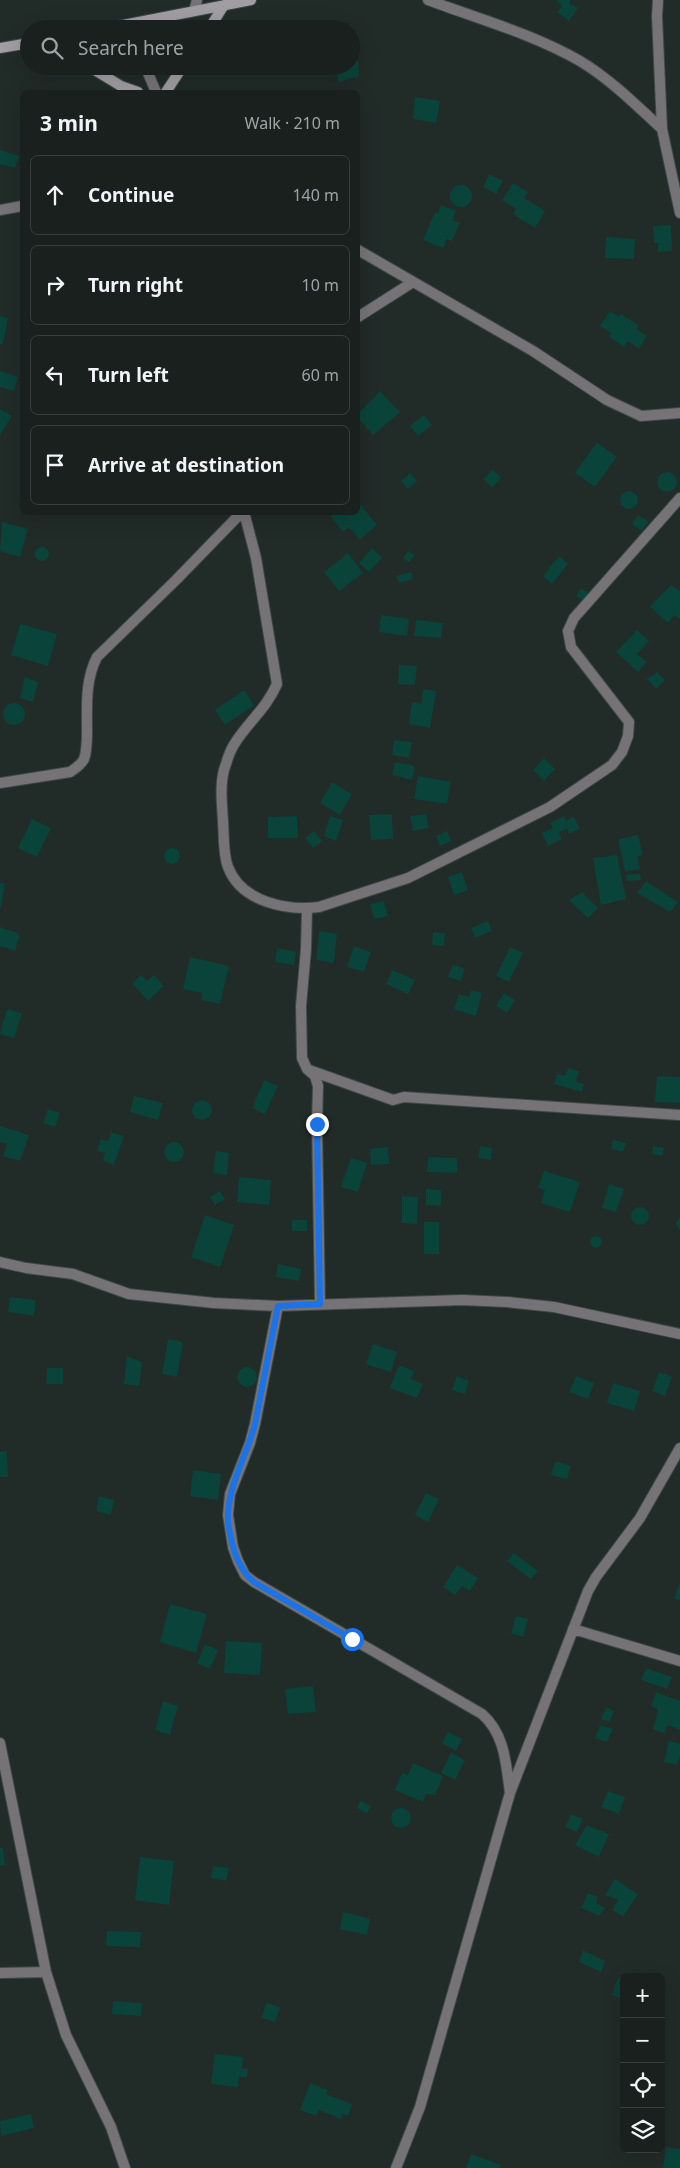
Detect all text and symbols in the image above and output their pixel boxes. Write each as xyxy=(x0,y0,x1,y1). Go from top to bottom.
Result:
search box xyxy=(20,20,360,75)
icon: search xyxy=(38,34,66,62)
text: Search here xyxy=(78,35,184,61)
text: 3 min xyxy=(40,109,98,137)
text: Walk · 210 m xyxy=(245,112,340,134)
icon: ahead xyxy=(41,181,69,209)
text: Continue xyxy=(88,182,174,208)
text: 140 m xyxy=(292,184,339,206)
icon: right xyxy=(41,271,69,299)
text: Turn right xyxy=(88,272,183,298)
text: 10 m xyxy=(302,274,339,296)
icon: left xyxy=(41,361,69,389)
text: Turn left xyxy=(88,362,169,388)
text: 60 m xyxy=(302,364,339,386)
icon: arrive xyxy=(41,451,69,479)
text: Arrive at destination xyxy=(88,452,284,478)
route end xyxy=(306,1113,329,1136)
route start xyxy=(341,1628,364,1651)
map controls xyxy=(620,1973,665,2153)
button: + xyxy=(620,1973,665,2018)
button: − xyxy=(620,2018,665,2063)
button: locate xyxy=(620,2063,665,2108)
button: layers xyxy=(620,2108,665,2153)

